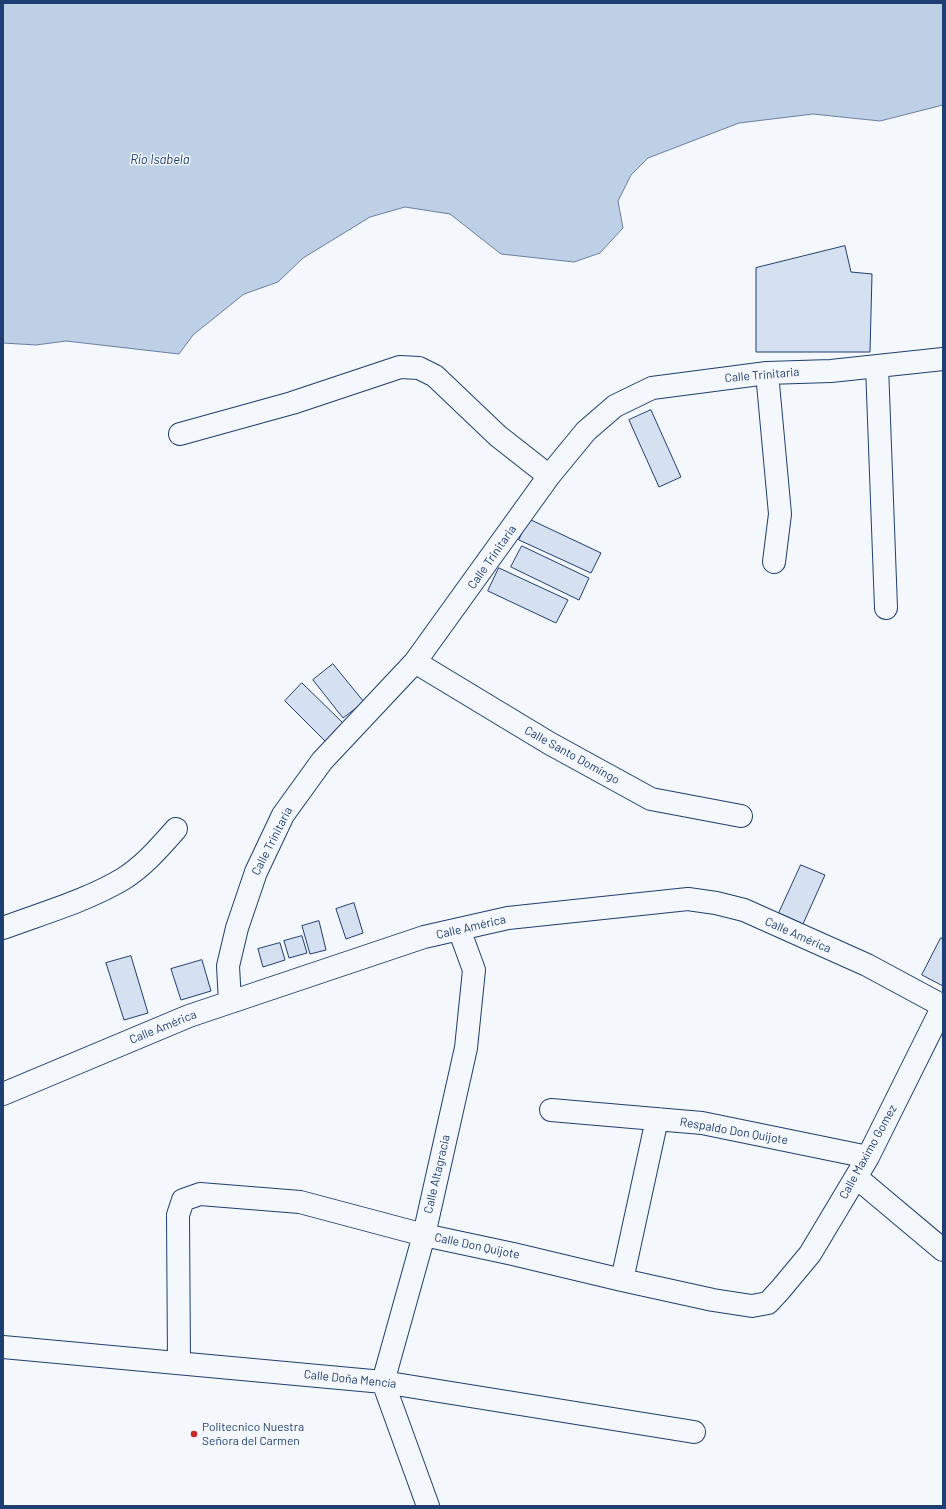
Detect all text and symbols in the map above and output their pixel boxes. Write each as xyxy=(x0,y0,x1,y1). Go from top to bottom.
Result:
water label: Río Isabela xyxy=(130,152,190,168)
street label: Calle Trinitaria xyxy=(724,365,800,385)
street label: Calle Trinitaria xyxy=(465,522,519,592)
street label: Calle Santo Domingo xyxy=(522,723,622,787)
street label: Calle Trinitaria xyxy=(249,804,295,878)
street label: Calle América xyxy=(435,912,507,942)
street label: Calle América xyxy=(763,914,833,956)
street label: Calle América xyxy=(127,1007,199,1047)
street label: Calle Maximo Gomez xyxy=(836,1102,900,1202)
street label: Respaldo Don Quijote xyxy=(679,1114,789,1148)
street label: Calle Altagracia xyxy=(421,1133,453,1215)
street label: Calle Don Quijote xyxy=(433,1230,521,1262)
street label: Calle Doña Mencía xyxy=(303,1367,397,1391)
place label: Politecnico Nuestra Señora del Carmen xyxy=(202,1420,304,1448)
marker: Politecnico Nuestra Señora del Carmen xyxy=(189,1429,199,1439)

